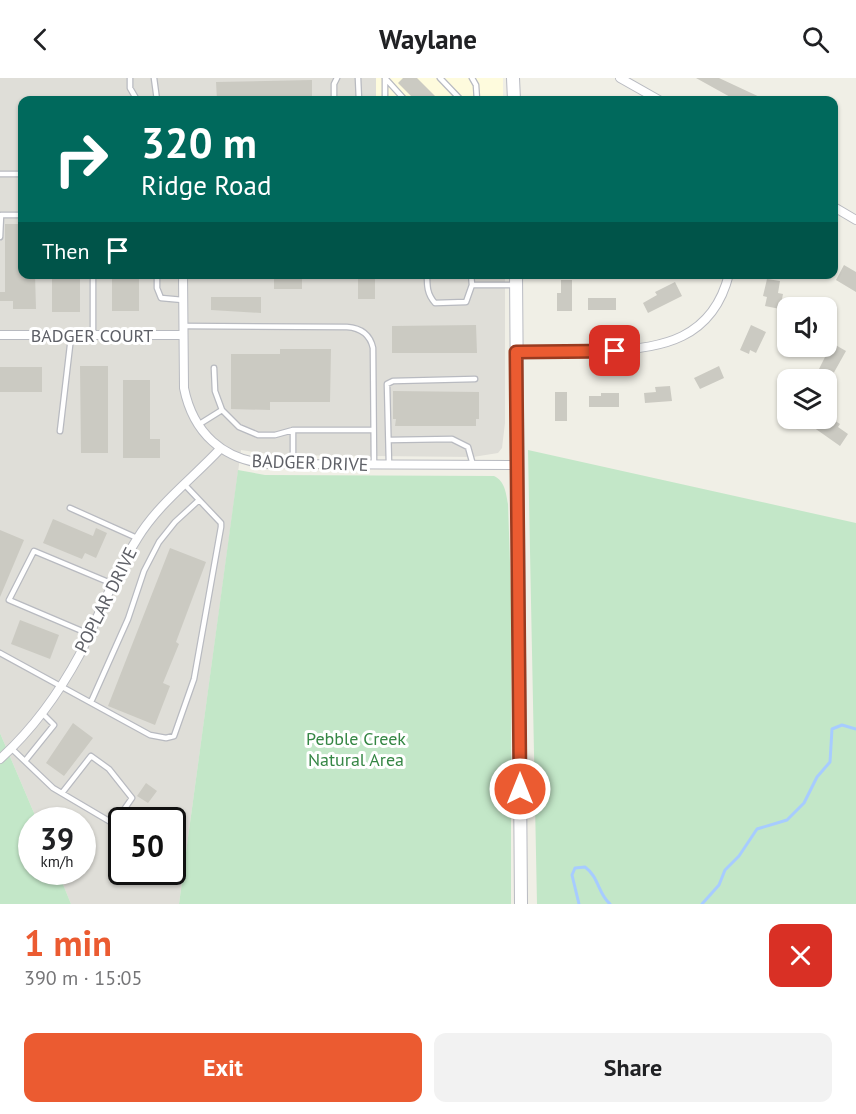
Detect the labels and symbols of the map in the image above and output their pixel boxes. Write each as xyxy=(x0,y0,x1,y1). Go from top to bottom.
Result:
street label: BADGER COURT xyxy=(31,324,153,347)
pin xyxy=(589,325,640,376)
street label: BADGER DRIVE xyxy=(251,449,369,476)
street label: POPLAR DRIVE xyxy=(69,543,142,656)
park label: Pebble Creek Natural Area xyxy=(306,727,406,771)
position arrow xyxy=(488,757,552,821)
speed limit sign: 50 xyxy=(108,807,186,885)

